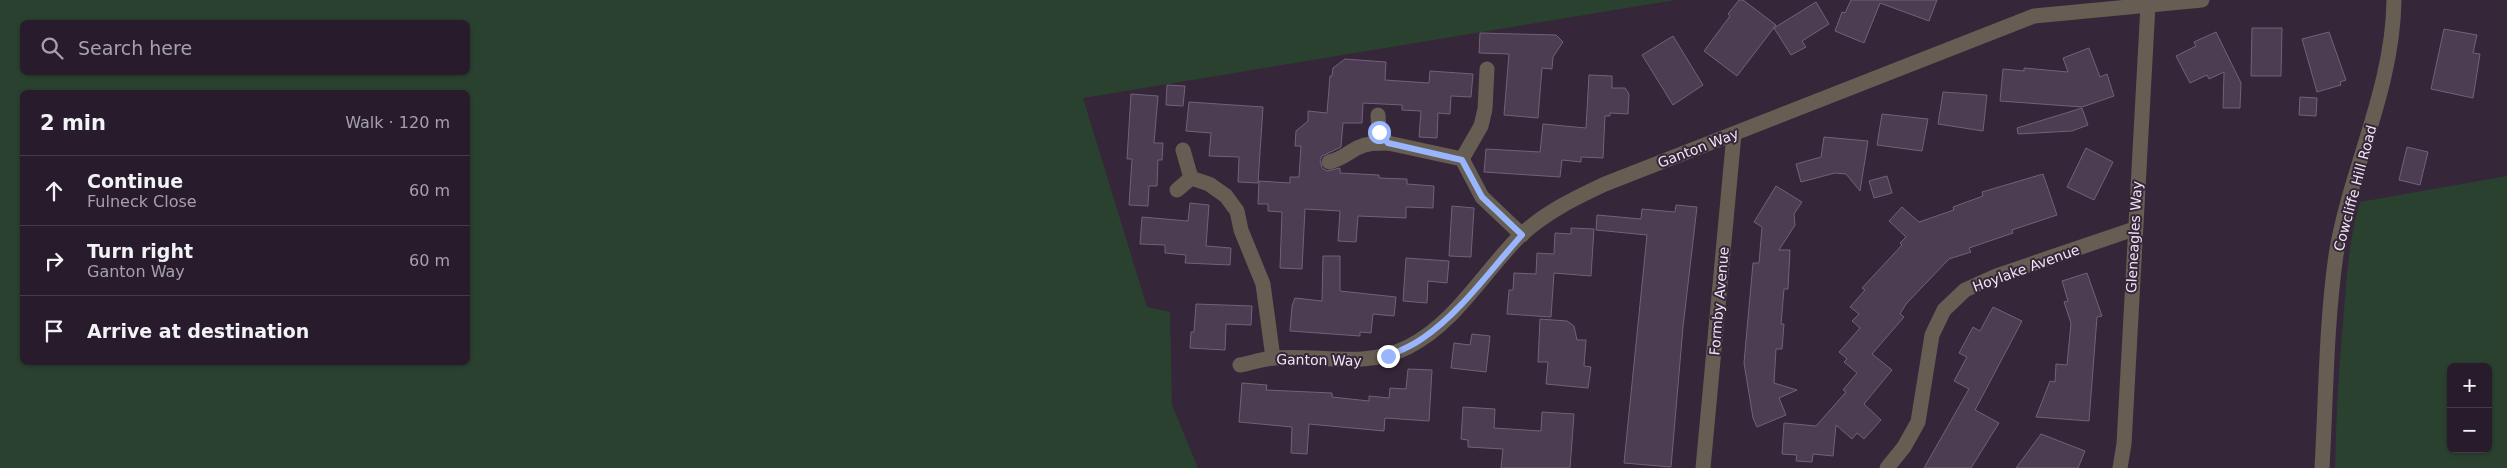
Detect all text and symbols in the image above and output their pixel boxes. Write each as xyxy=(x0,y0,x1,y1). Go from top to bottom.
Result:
search box xyxy=(20,20,470,75)
icon: search xyxy=(38,34,66,62)
text: Search here xyxy=(78,37,192,59)
text: 2 min xyxy=(40,111,106,135)
text: Walk · 120 m xyxy=(345,113,450,132)
route start xyxy=(1368,121,1391,144)
street label: Cowcliffe Hill Road xyxy=(2330,123,2380,253)
street label: Ganton Way xyxy=(1655,125,1741,171)
text: Continue xyxy=(87,170,183,192)
icon: ahead xyxy=(40,177,68,205)
street label: Gleneagles Way xyxy=(2123,180,2145,294)
text: 60 m xyxy=(409,181,450,200)
text: Fulneck Close xyxy=(87,192,197,211)
text: Turn right xyxy=(87,240,193,262)
street label: Hoylake Avenue xyxy=(1970,241,2082,295)
street label: Formby Avenue xyxy=(1706,246,1732,356)
icon: right xyxy=(40,247,68,275)
text: 60 m xyxy=(409,251,450,270)
text: Ganton Way xyxy=(87,262,185,281)
icon: arrive xyxy=(40,317,68,345)
text: Arrive at destination xyxy=(87,320,309,342)
route end xyxy=(1377,345,1400,368)
street label: Ganton Way xyxy=(1276,351,1362,369)
map controls xyxy=(2447,363,2492,453)
button: + xyxy=(2447,363,2492,408)
button: − xyxy=(2447,408,2492,453)

